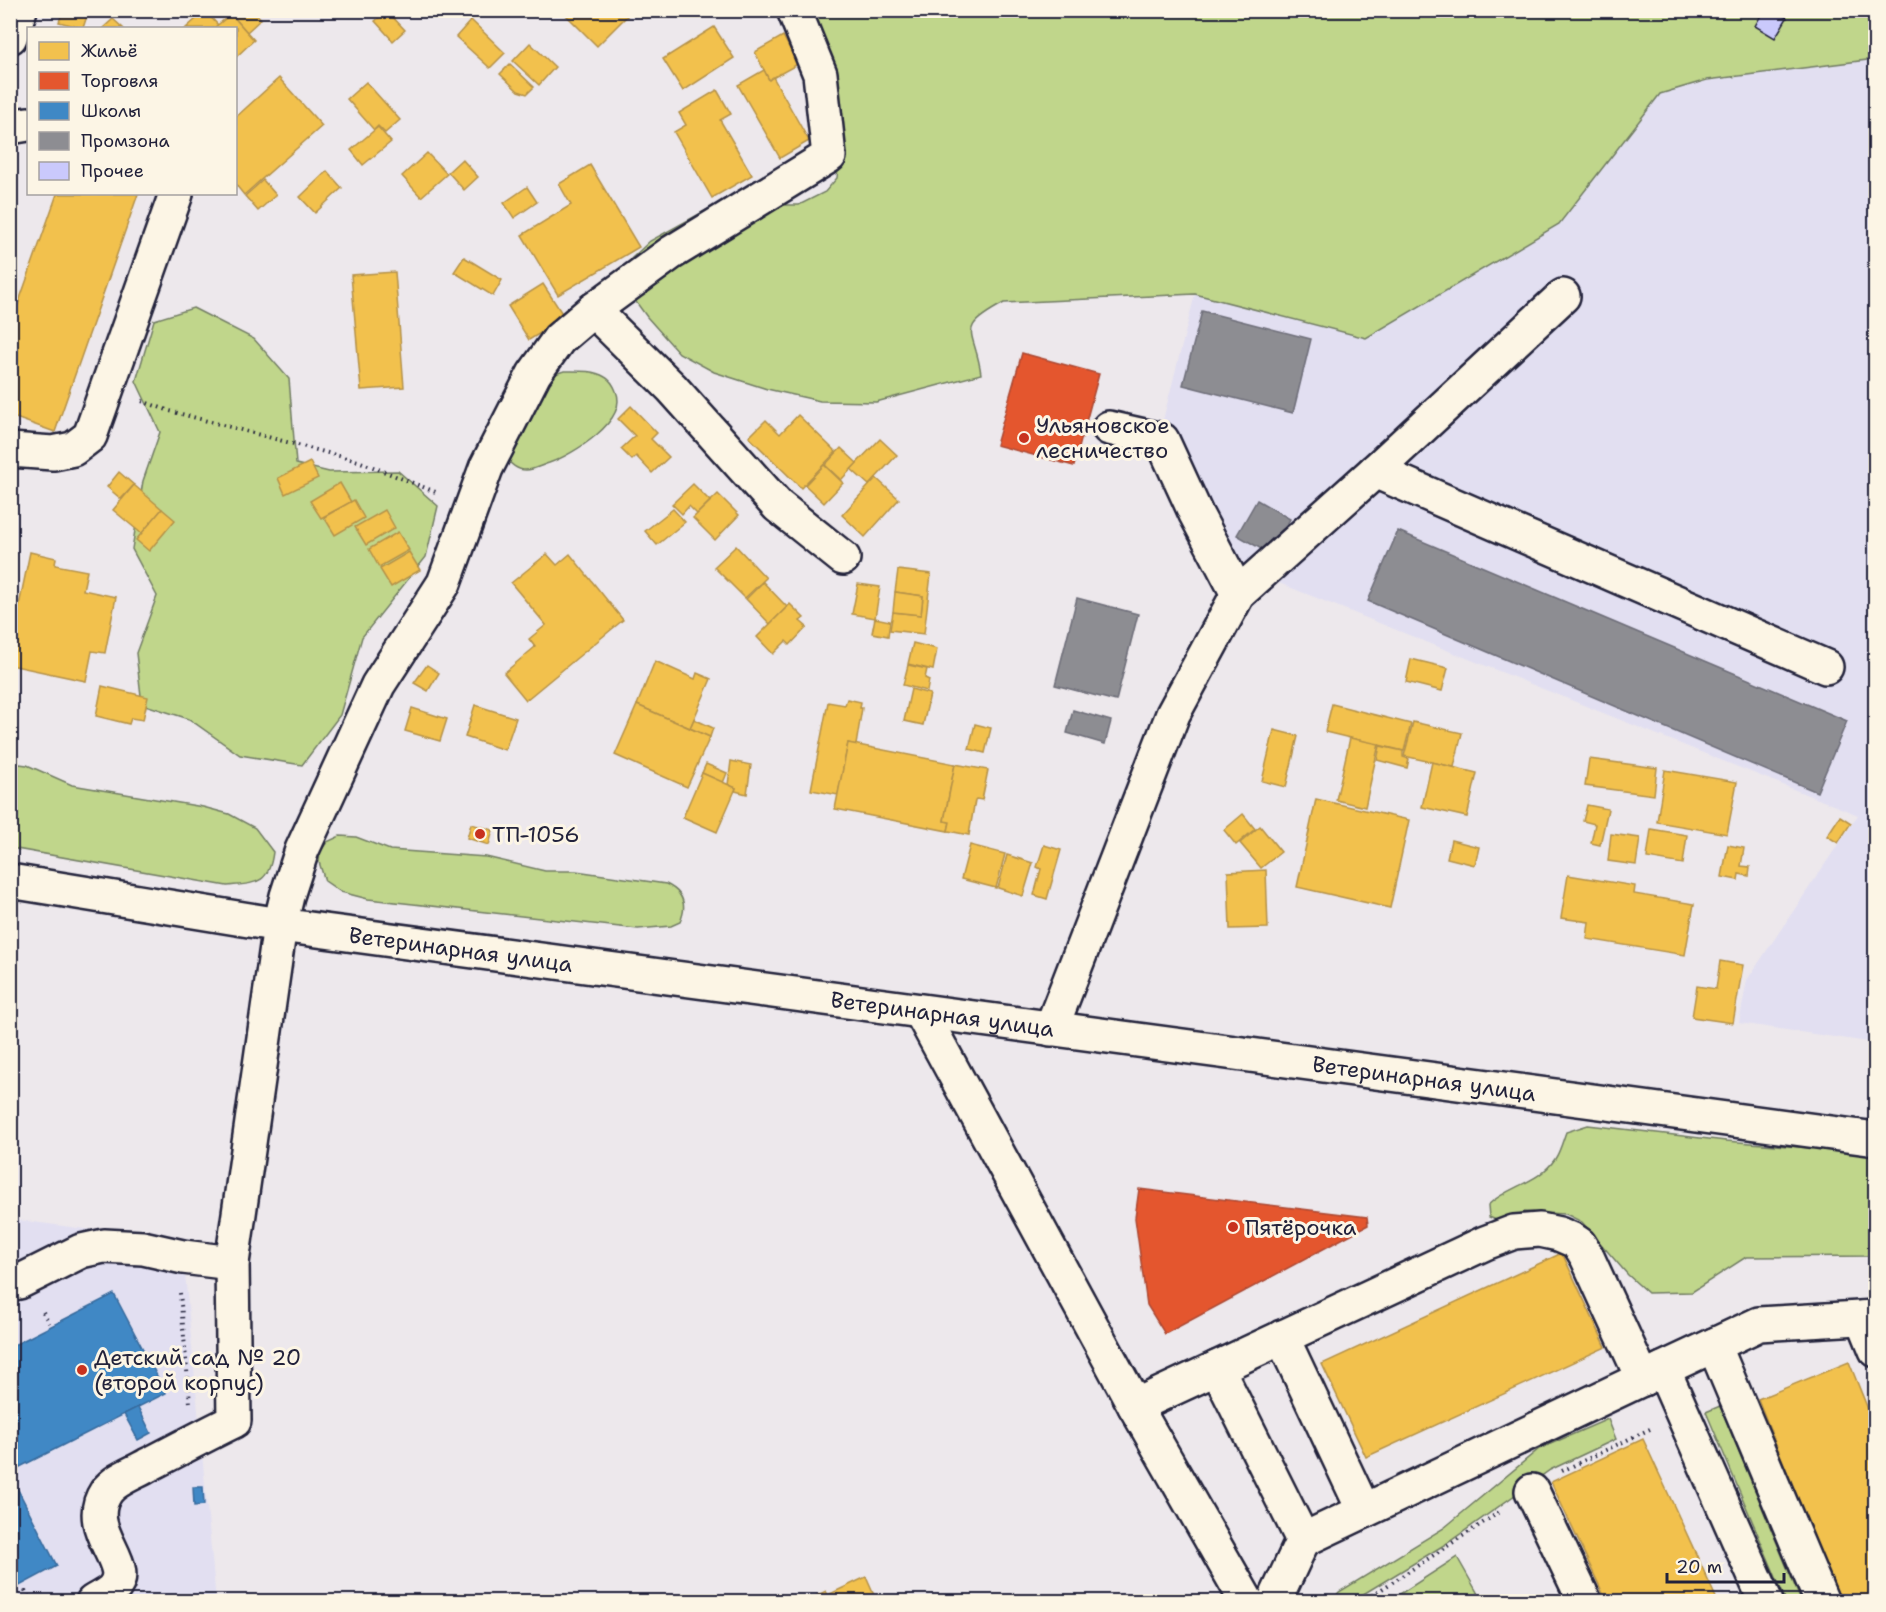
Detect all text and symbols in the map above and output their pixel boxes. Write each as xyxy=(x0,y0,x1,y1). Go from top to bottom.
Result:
legend xyxy=(27,27,237,195)
text: Жильё xyxy=(81,39,138,63)
text: Торговля xyxy=(81,69,159,93)
text: Школы xyxy=(81,99,141,123)
text: Промзона xyxy=(81,129,170,153)
text: Прочее xyxy=(81,159,144,183)
place label: Ульяновское лесничество xyxy=(1036,411,1170,465)
marker: Ульяновское лесничество xyxy=(1017,431,1031,445)
place label: ТП-1056 xyxy=(492,820,580,849)
marker: ТП-1056 xyxy=(473,827,487,841)
street label: Ветеринарная улица xyxy=(347,920,575,979)
street label: Ветеринарная улица xyxy=(829,984,1056,1043)
street label: Ветеринарная улица xyxy=(1311,1049,1538,1108)
place label: Пятёрочка xyxy=(1245,1213,1357,1242)
marker: Пятёрочка xyxy=(1226,1220,1240,1234)
place label: Детский сад № 20 (второй корпус) xyxy=(94,1343,301,1397)
marker: Детский сад № 20 (второй корпус) xyxy=(75,1363,89,1377)
scale bar xyxy=(1667,1546,1784,1584)
text: 20 m xyxy=(1676,1555,1722,1579)

